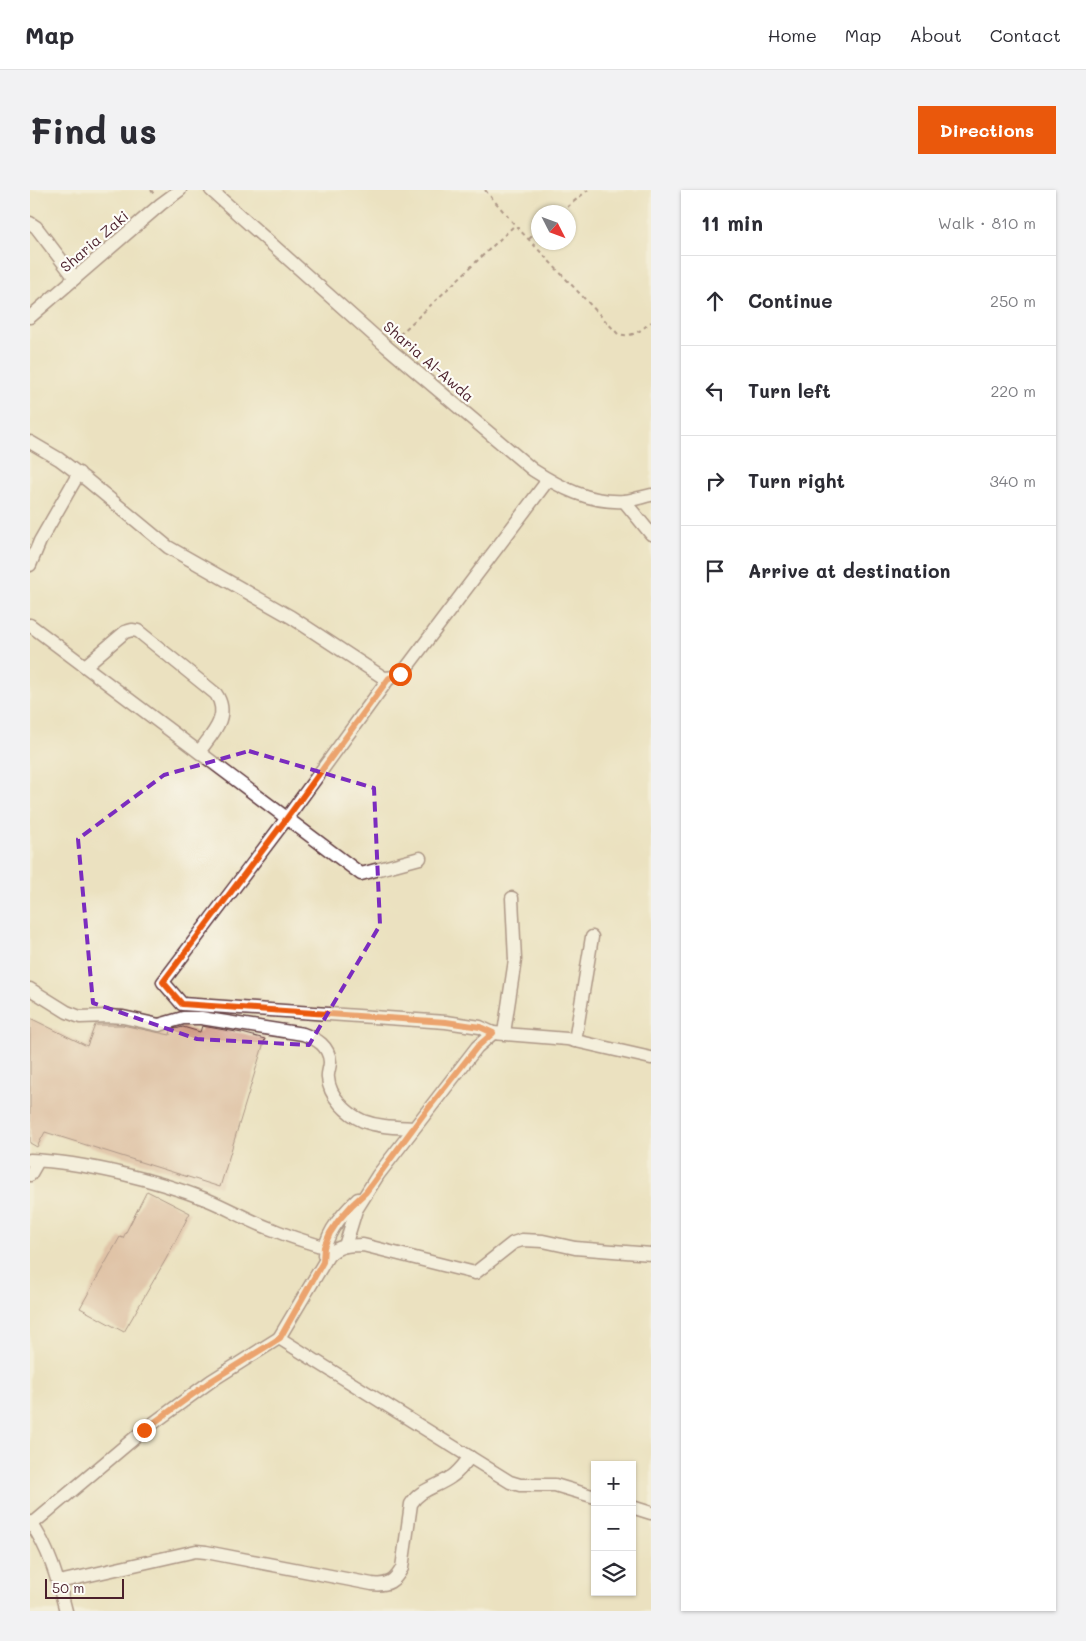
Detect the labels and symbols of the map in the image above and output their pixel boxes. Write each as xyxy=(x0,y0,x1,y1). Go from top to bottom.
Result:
north arrow xyxy=(531,205,576,250)
street label: Sharia Zaki xyxy=(56,206,132,276)
street label: Sharia Al-Awda xyxy=(379,316,479,406)
route start xyxy=(389,663,412,686)
route end xyxy=(133,1419,156,1442)
scale bar xyxy=(45,1576,124,1599)

